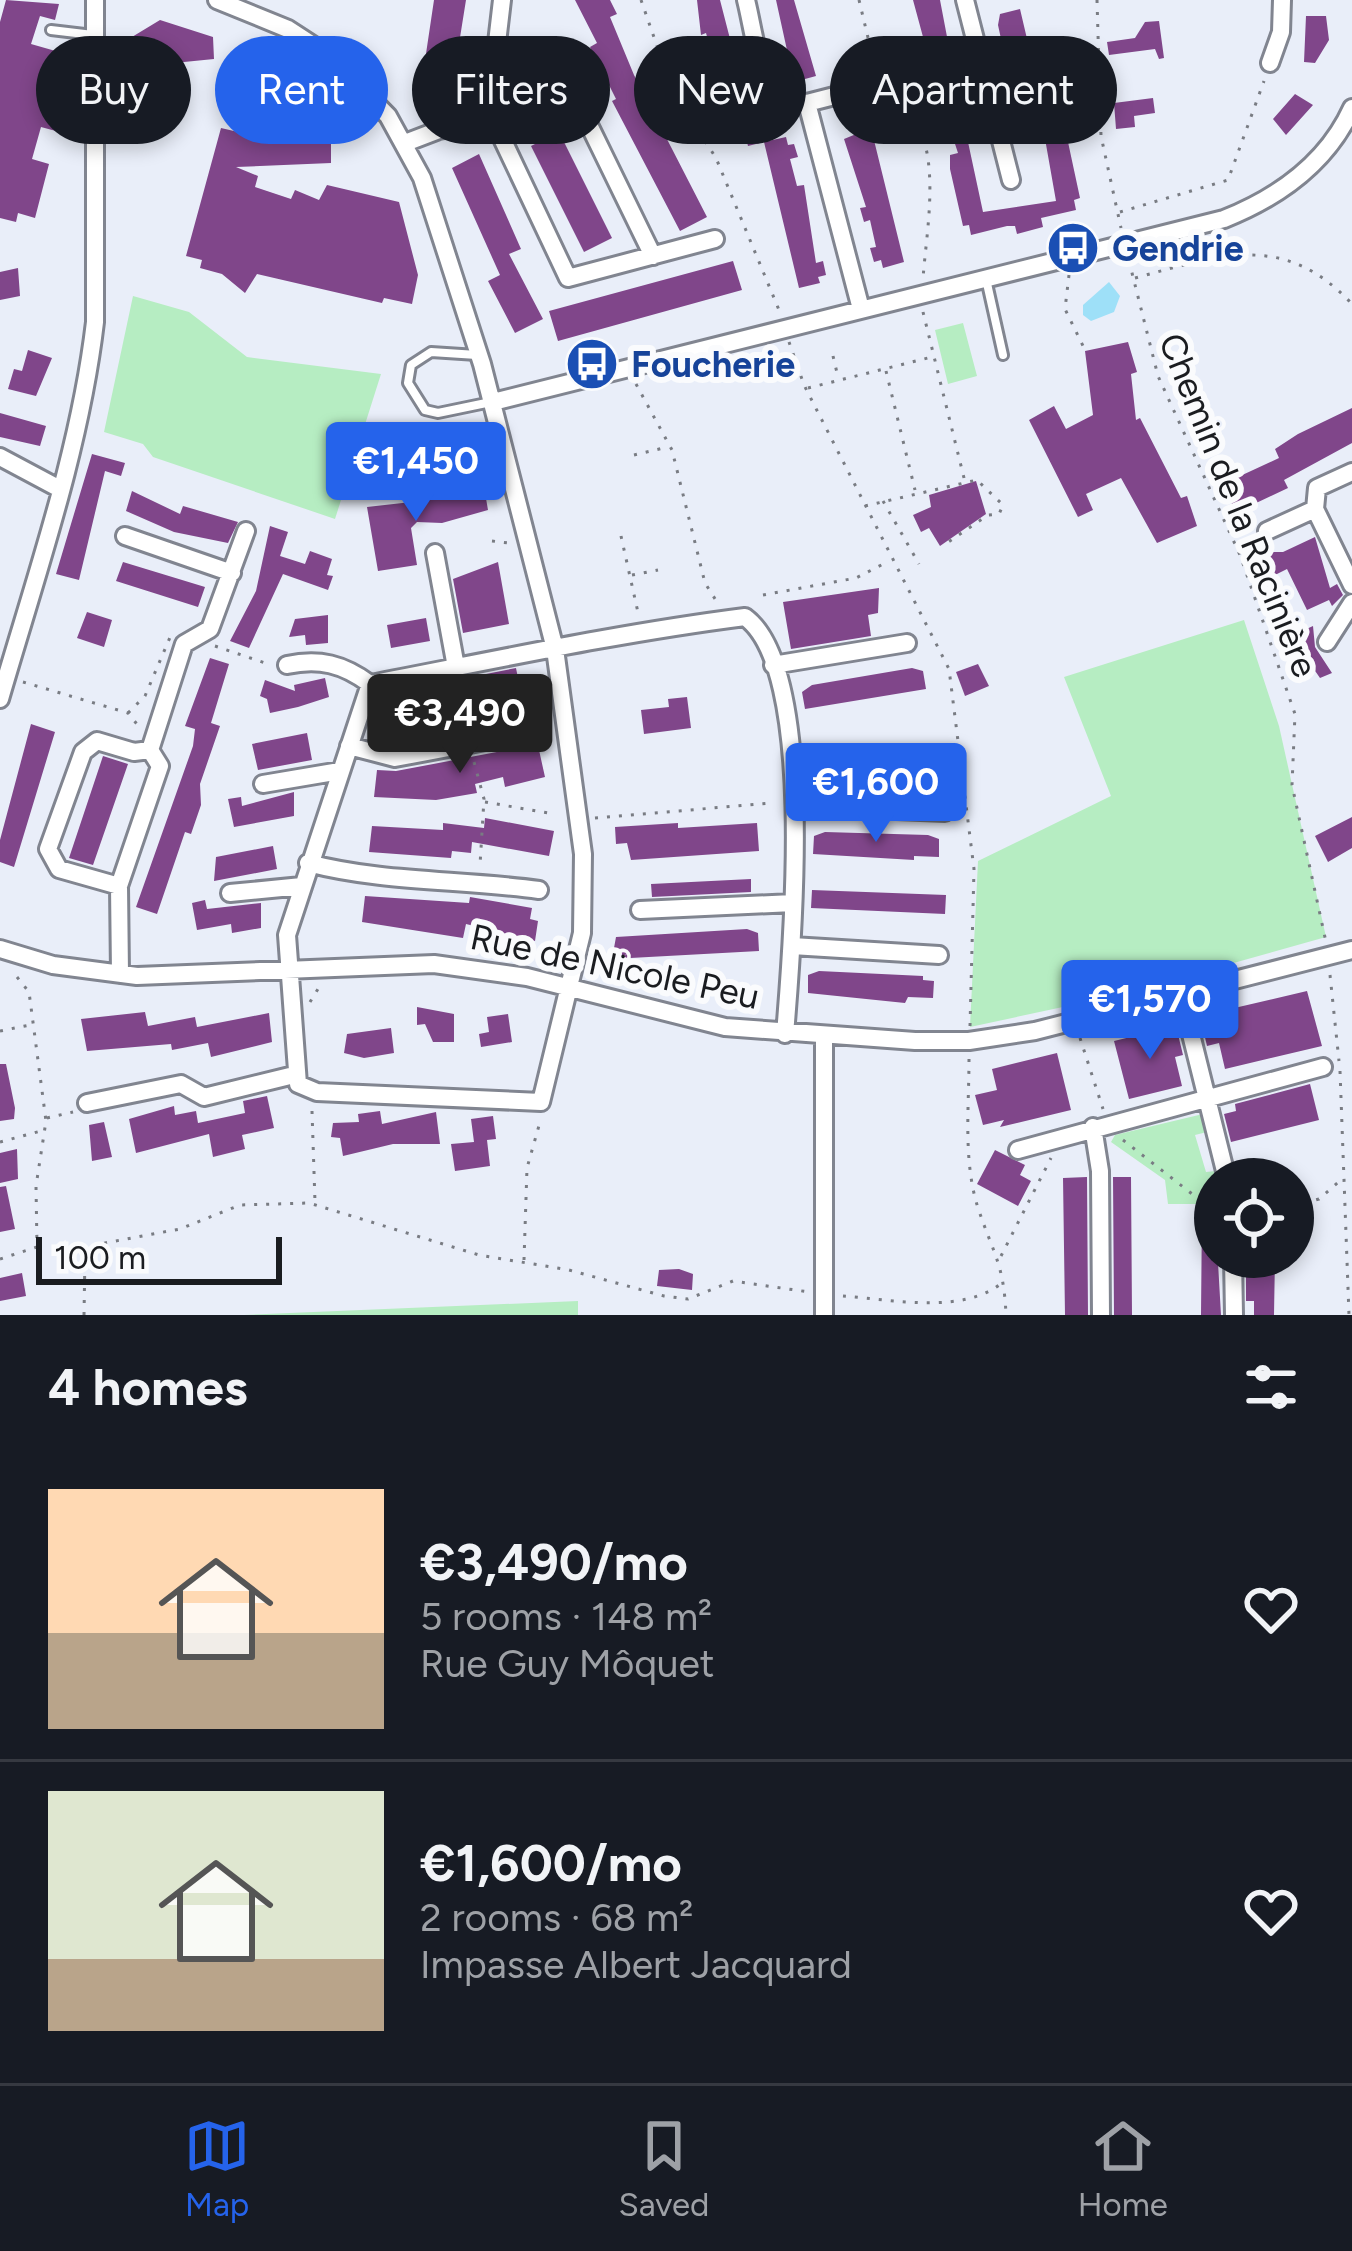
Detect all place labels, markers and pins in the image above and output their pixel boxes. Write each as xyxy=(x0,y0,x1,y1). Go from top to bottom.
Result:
bus stop icon: Gendrie xyxy=(1045,220,1101,276)
place label: Gendrie xyxy=(1112,227,1244,270)
bus stop icon: Foucherie xyxy=(564,336,620,392)
place label: Foucherie xyxy=(631,343,795,386)
pin: €1,450 xyxy=(318,422,514,524)
pin: €3,490 xyxy=(362,674,558,776)
pin: €1,600 xyxy=(778,743,974,845)
pin: €1,570 xyxy=(1052,960,1248,1062)

